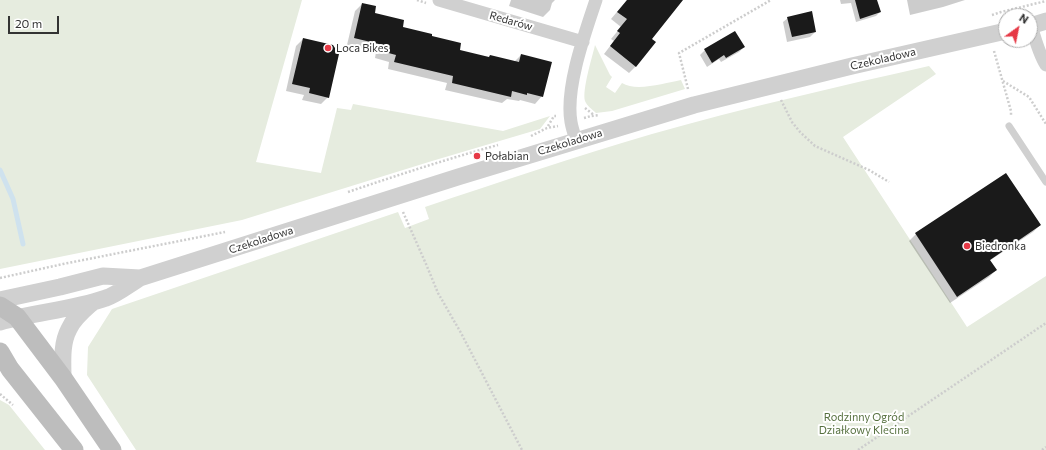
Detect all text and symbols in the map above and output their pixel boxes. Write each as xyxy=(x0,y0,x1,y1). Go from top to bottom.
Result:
scale bar xyxy=(10,8,61,34)
north arrow xyxy=(998,8,1038,48)
street label: Redarów xyxy=(488,9,534,33)
text: N xyxy=(1017,11,1031,26)
text: 20 m xyxy=(15,16,42,30)
place label: Loca Bikes xyxy=(336,41,389,55)
marker: Loca Bikes xyxy=(323,43,333,53)
street label: Czekoladowa xyxy=(849,45,917,73)
street label: Czekoladowa xyxy=(536,126,604,158)
place label: Połabian xyxy=(485,149,529,163)
marker: Połabian xyxy=(472,151,482,161)
street label: Czekoladowa xyxy=(227,223,295,257)
place label: Biedronka xyxy=(975,239,1026,253)
marker: Biedronka xyxy=(962,241,972,251)
park label: Rodzinny Ogród Działkowy Klecina xyxy=(819,410,909,436)

